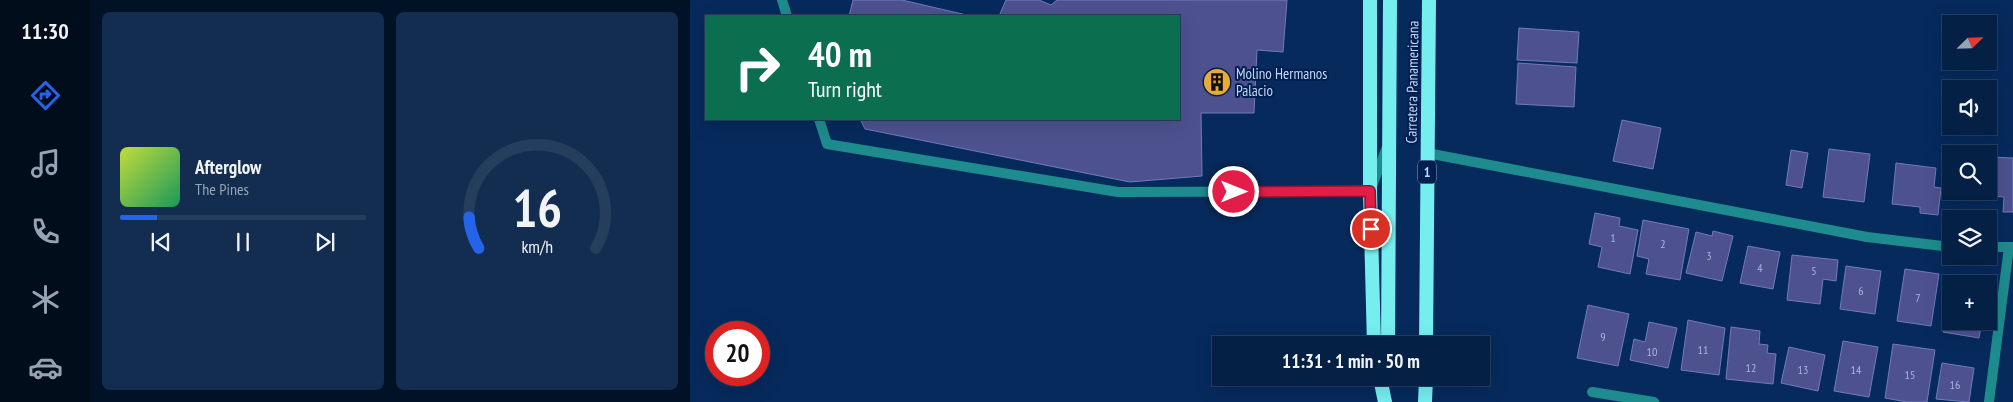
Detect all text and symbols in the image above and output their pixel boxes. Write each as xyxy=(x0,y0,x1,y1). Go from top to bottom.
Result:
north arrow xyxy=(1942,15,1998,70)
map controls xyxy=(1942,15,1997,330)
text: 11:30 xyxy=(21,17,69,45)
street label: Carretera Panamericana xyxy=(1401,20,1423,144)
text: 40 m xyxy=(808,31,872,77)
icon: right xyxy=(725,35,790,100)
place label: Molino Hermanos Palacio xyxy=(1236,64,1327,100)
building icon: Molino Hermanos Palacio xyxy=(1202,67,1232,97)
text: Turn right xyxy=(808,75,882,103)
icon: directions xyxy=(28,78,63,113)
button: sound xyxy=(1942,80,1997,135)
button: search xyxy=(1942,145,1997,200)
icon: music xyxy=(28,146,63,181)
text: Afterglow xyxy=(195,155,261,179)
road number: 1 xyxy=(1418,160,1436,183)
position arrow xyxy=(1207,165,1259,217)
text: 16 xyxy=(512,174,562,241)
text: The Pines xyxy=(195,179,249,199)
pin xyxy=(1350,208,1392,250)
button: layers xyxy=(1942,210,1997,265)
icon: phone xyxy=(28,214,63,249)
icon: arrive xyxy=(1357,215,1385,243)
icon: previous xyxy=(147,228,175,256)
icon: pause xyxy=(229,228,257,256)
icon: next xyxy=(311,228,339,256)
house number: 1 xyxy=(1610,230,1616,245)
text: km/h xyxy=(521,235,553,258)
house number: 2 xyxy=(1660,236,1666,251)
house number: 3 xyxy=(1706,248,1712,263)
house number: 4 xyxy=(1757,260,1763,275)
house number: 5 xyxy=(1811,263,1817,278)
button: + xyxy=(1942,275,1997,330)
icon: climate xyxy=(28,282,63,317)
house number: 6 xyxy=(1858,283,1864,298)
house number: 7 xyxy=(1915,290,1921,305)
speed limit sign: 20 xyxy=(705,321,770,386)
house number: 9 xyxy=(1600,329,1606,344)
house number: 11 xyxy=(1698,342,1708,357)
house number: 10 xyxy=(1647,344,1657,359)
text: 11:31 · 1 min · 50 m xyxy=(1282,349,1420,373)
icon: car xyxy=(28,350,63,385)
house number: 12 xyxy=(1746,360,1756,375)
house number: 13 xyxy=(1798,362,1808,377)
house number: 14 xyxy=(1851,362,1862,377)
house number: 15 xyxy=(1905,367,1915,382)
house number: 16 xyxy=(1950,377,1960,392)

